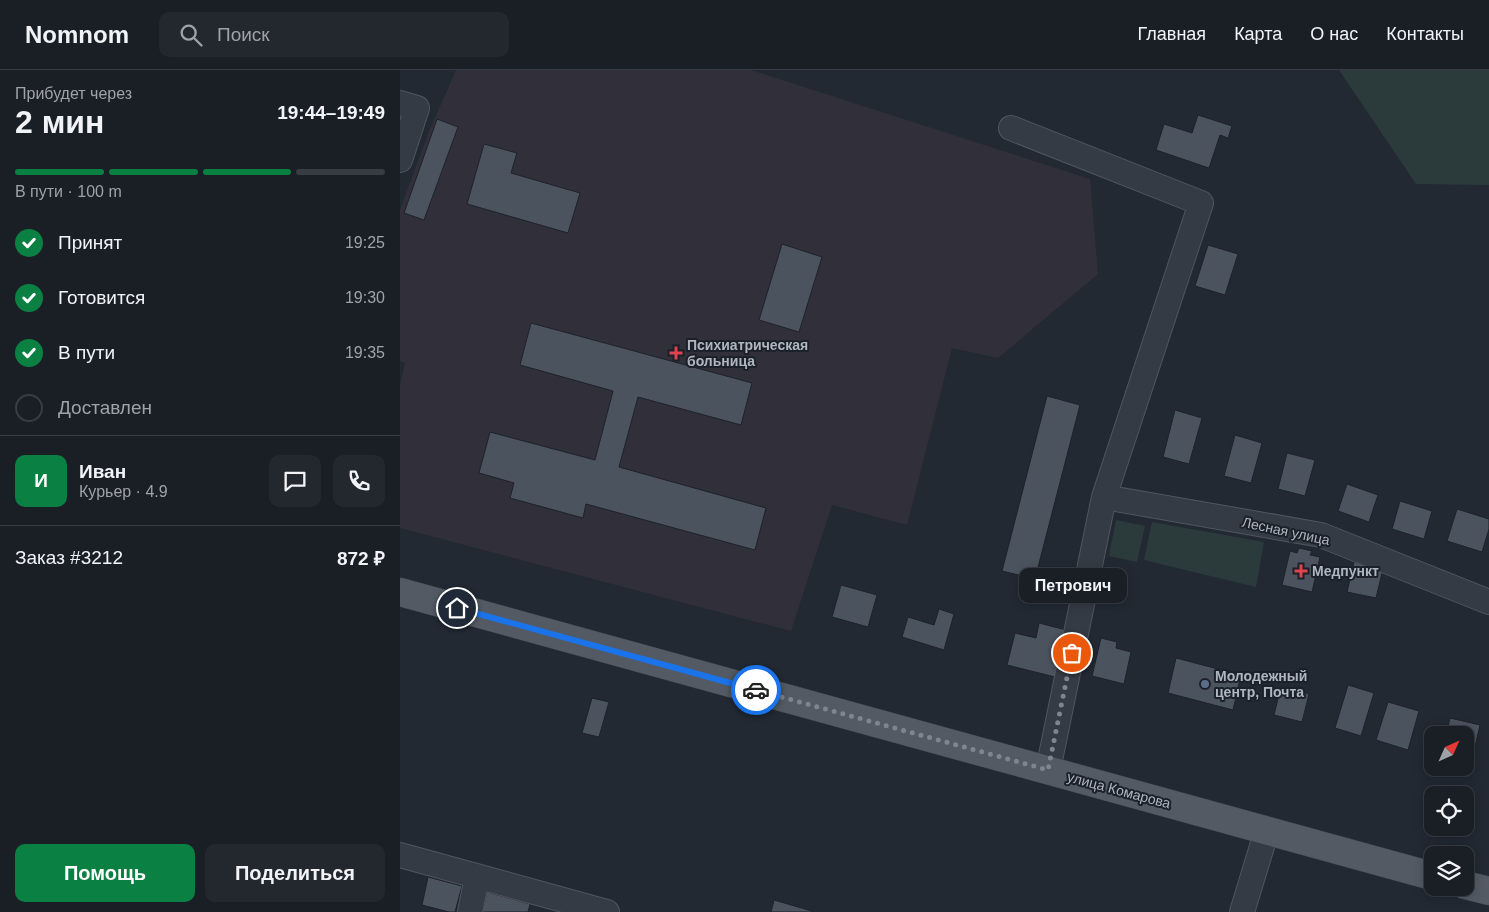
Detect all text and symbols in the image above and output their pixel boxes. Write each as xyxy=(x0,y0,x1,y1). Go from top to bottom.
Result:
search box xyxy=(159,12,509,57)
text: Nomnom xyxy=(25,21,129,48)
icon: search xyxy=(177,21,205,49)
text: Поиск xyxy=(217,24,270,45)
text: Главная xyxy=(1138,24,1206,44)
text: Карта xyxy=(1234,24,1282,44)
text: О нас xyxy=(1310,24,1358,44)
text: Контакты xyxy=(1386,24,1464,44)
text: Прибудет через xyxy=(15,85,132,102)
text: 19:44–19:49 xyxy=(277,102,385,123)
text: 2 мин xyxy=(15,104,104,140)
text: В пути · 100 m xyxy=(15,183,122,200)
icon: check xyxy=(15,229,43,257)
text: Принят xyxy=(58,232,122,253)
text: 19:25 xyxy=(345,234,385,251)
icon: check xyxy=(15,284,43,312)
text: Готовится xyxy=(58,287,145,308)
text: 19:30 xyxy=(345,289,385,306)
place label: Психиатрическая больница xyxy=(687,337,808,369)
icon: check xyxy=(15,339,43,367)
text: В пути xyxy=(58,342,115,363)
text: 19:35 xyxy=(345,344,385,361)
marker: Психиатрическая больница xyxy=(669,346,683,360)
text: Доставлен xyxy=(58,397,152,418)
button: chat xyxy=(269,455,321,507)
button: phone xyxy=(333,455,385,507)
text: Иван xyxy=(79,461,126,482)
text: И xyxy=(34,470,48,491)
text: Курьер · 4.9 xyxy=(79,483,168,500)
street label: Лесная улица xyxy=(1241,514,1332,548)
text: Заказ #3212 xyxy=(15,547,123,568)
text: 872 ₽ xyxy=(337,548,385,569)
place label: Медпункт xyxy=(1312,563,1379,579)
marker: Медпункт xyxy=(1294,564,1308,578)
callout: Петрович xyxy=(1018,568,1126,603)
text: Петрович xyxy=(1035,577,1111,594)
pin xyxy=(436,587,478,629)
icon: home xyxy=(443,594,471,622)
pin xyxy=(1051,632,1093,674)
icon: bag xyxy=(1058,639,1086,667)
courier xyxy=(731,665,781,715)
place label: Молодежный центр, Почта xyxy=(1215,668,1307,700)
icon: car xyxy=(742,676,770,704)
marker: Молодежный центр, Почта xyxy=(1199,678,1211,690)
north arrow xyxy=(1424,726,1474,776)
map controls xyxy=(1424,726,1474,896)
street label: улица Комарова xyxy=(1066,769,1173,812)
button: locate xyxy=(1424,786,1474,836)
button: Помощь xyxy=(15,844,195,902)
button: Поделиться xyxy=(205,844,385,902)
button: layers xyxy=(1424,846,1474,896)

